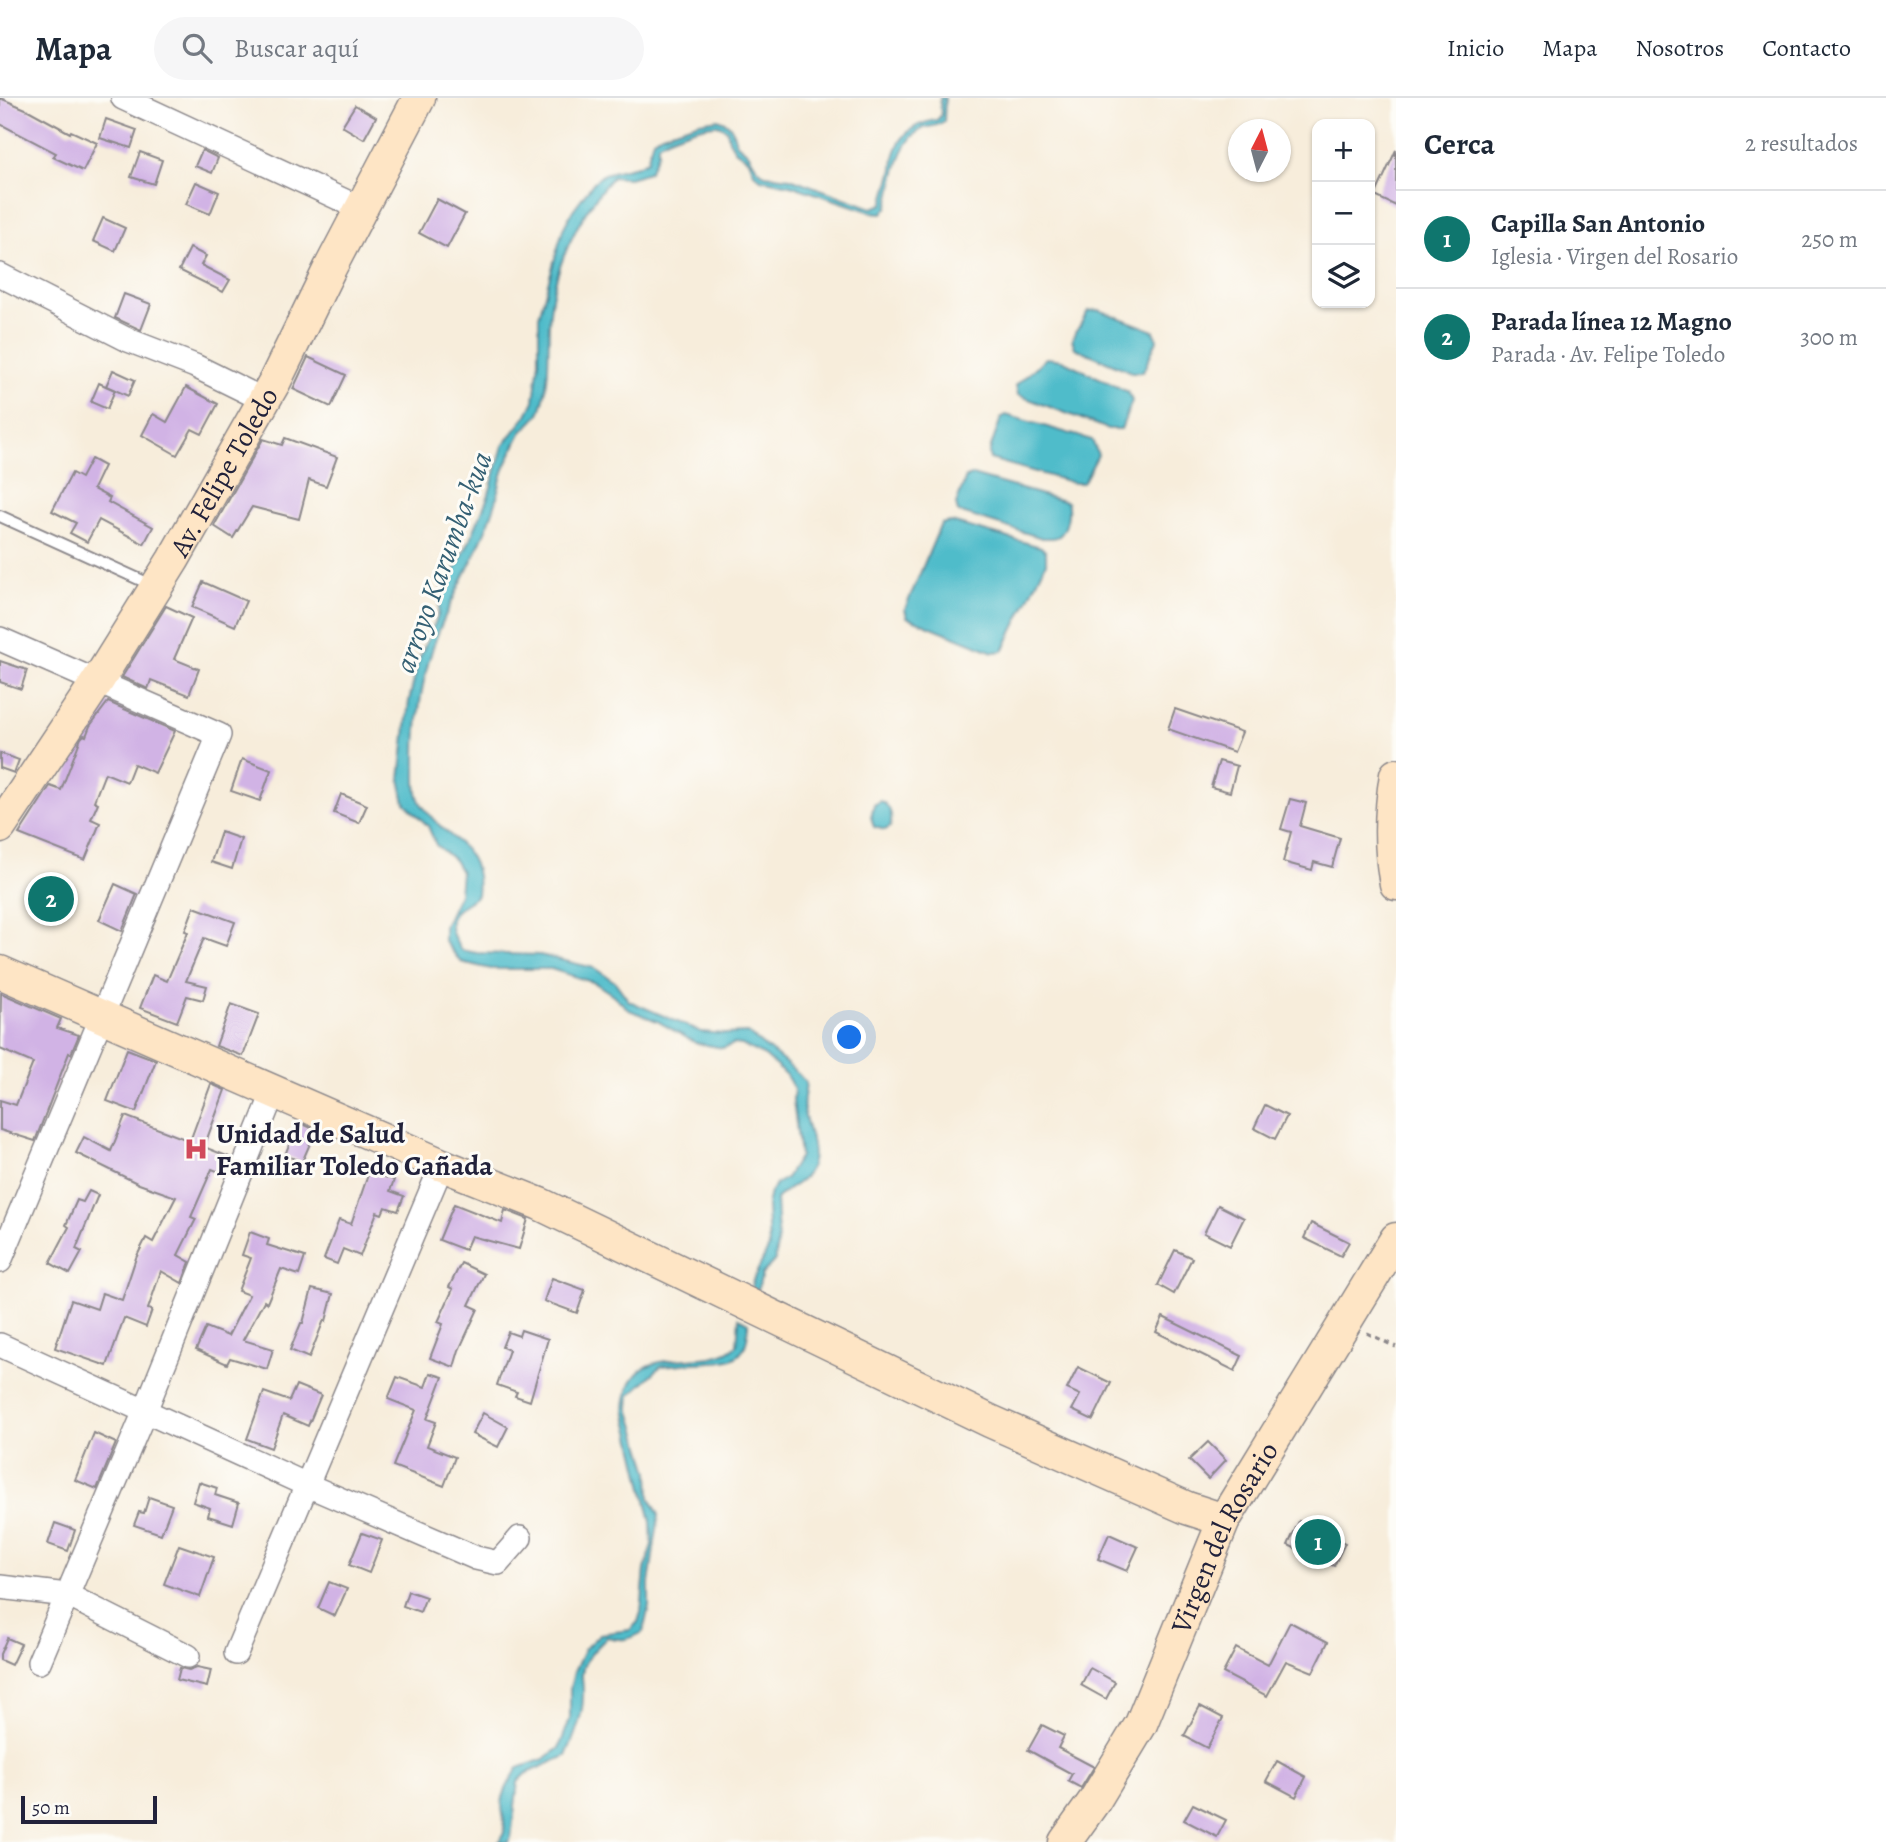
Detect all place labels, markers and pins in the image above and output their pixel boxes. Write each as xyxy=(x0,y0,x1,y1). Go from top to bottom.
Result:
pin: 2 xyxy=(28,873,74,925)
place label: Unidad de Salud Familiar Toledo Cañada xyxy=(216,1115,493,1185)
hospital icon: Unidad de Salud Familiar Toledo Cañada xyxy=(182,1135,210,1163)
pin: 1 xyxy=(1295,1516,1341,1568)

